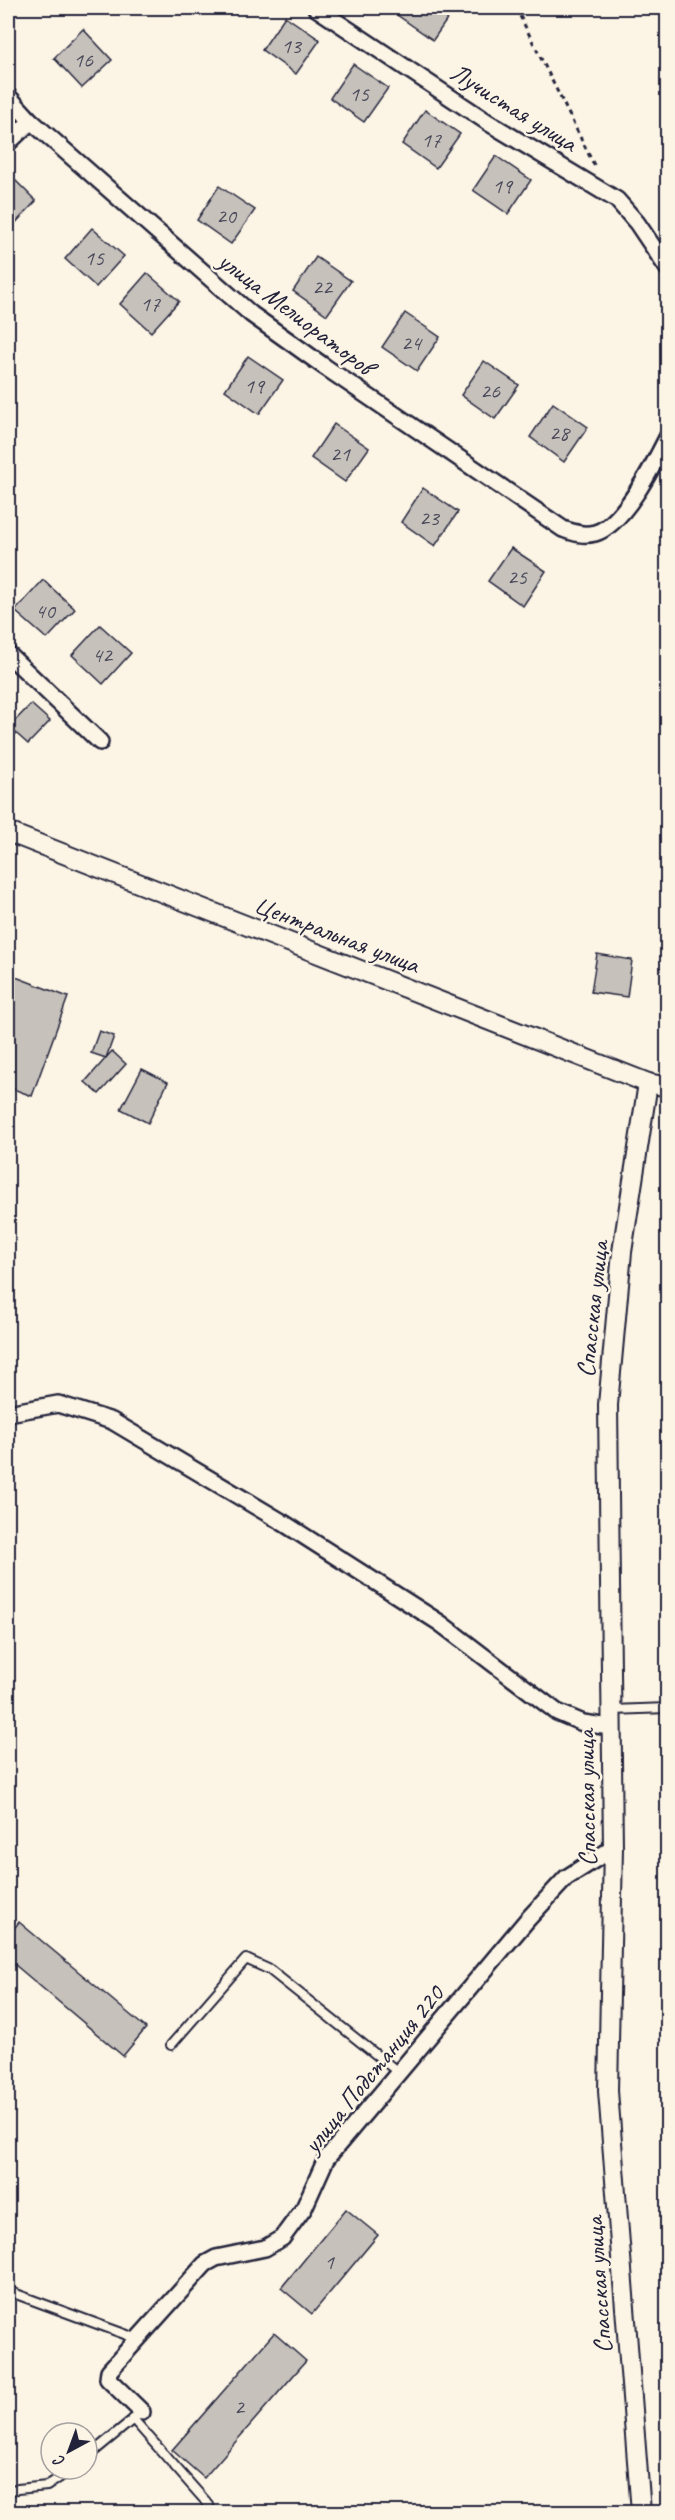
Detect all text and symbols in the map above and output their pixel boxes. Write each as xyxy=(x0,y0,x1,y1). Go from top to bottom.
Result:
house number: 13 xyxy=(281,32,303,60)
house number: 16 xyxy=(73,46,94,74)
street label: Лучистая улица xyxy=(444,55,585,160)
house number: 15 xyxy=(349,80,370,108)
house number: 17 xyxy=(421,126,442,154)
house number: 19 xyxy=(492,172,514,200)
house number: 20 xyxy=(216,202,238,230)
street label: улица Мелиораторов xyxy=(210,243,385,386)
house number: 15 xyxy=(84,244,105,272)
house number: 22 xyxy=(312,273,334,301)
house number: 17 xyxy=(140,290,161,318)
house number: 24 xyxy=(401,329,423,357)
house number: 19 xyxy=(244,372,266,400)
house number: 26 xyxy=(480,377,501,405)
house number: 28 xyxy=(549,419,571,447)
house number: 21 xyxy=(330,440,351,468)
house number: 23 xyxy=(419,504,441,532)
house number: 25 xyxy=(507,563,528,591)
house number: 40 xyxy=(35,597,57,625)
house number: 42 xyxy=(92,641,114,669)
street label: Центральная улица xyxy=(250,888,426,982)
street label: Спасская улица xyxy=(569,1237,616,1379)
street label: Спасская улица xyxy=(569,1727,604,1867)
street label: улица Подстанция 220 xyxy=(294,1977,453,2162)
street label: Спасская улица xyxy=(577,2213,620,2354)
house number: 1 xyxy=(324,2248,335,2276)
house number: 2 xyxy=(234,2393,246,2421)
north arrow xyxy=(39,2421,99,2481)
text: С xyxy=(49,2450,69,2472)

